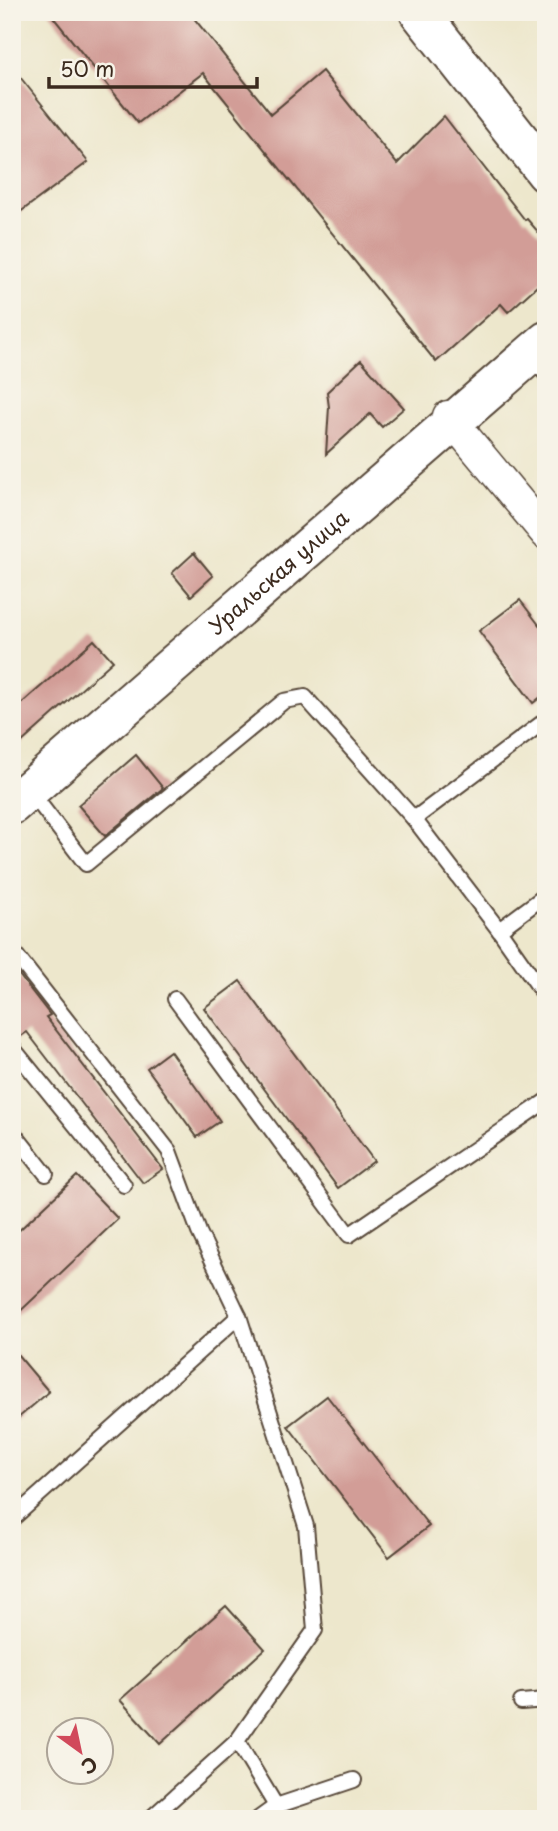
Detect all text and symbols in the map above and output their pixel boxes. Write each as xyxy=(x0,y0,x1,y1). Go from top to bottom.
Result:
scale bar xyxy=(49,46,257,90)
text: 50 m xyxy=(60,52,114,84)
street label: Уральская улица xyxy=(201,501,356,641)
north arrow xyxy=(46,1716,116,1786)
text: С xyxy=(76,1750,103,1782)

